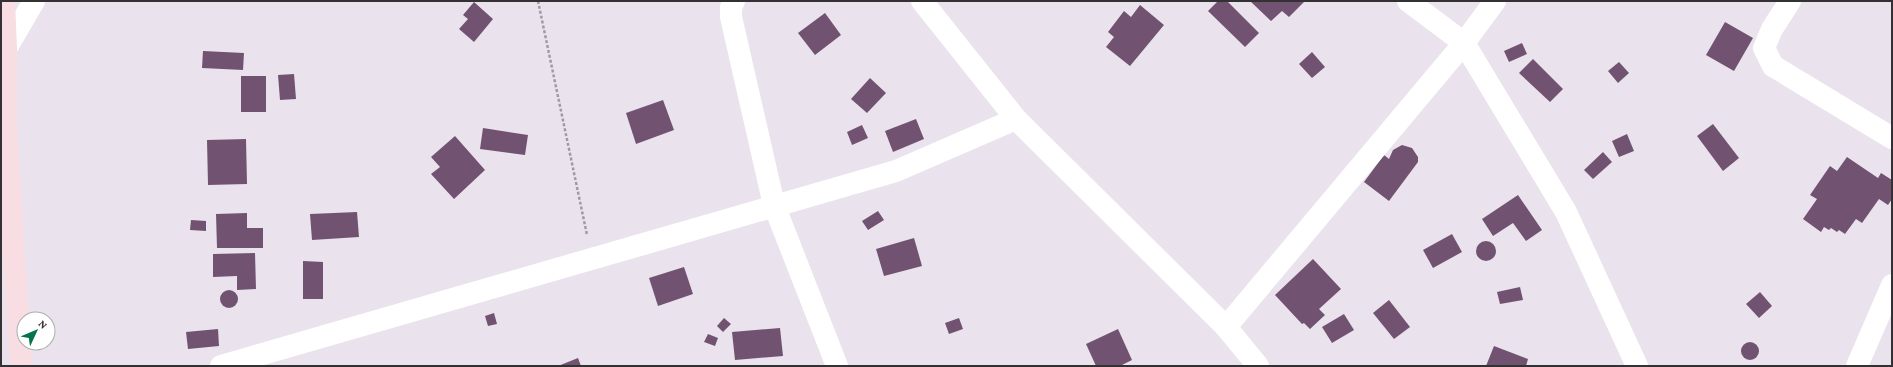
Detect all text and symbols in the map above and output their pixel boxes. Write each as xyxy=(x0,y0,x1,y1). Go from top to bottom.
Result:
north arrow xyxy=(16,311,56,351)
text: N xyxy=(36,317,50,331)

